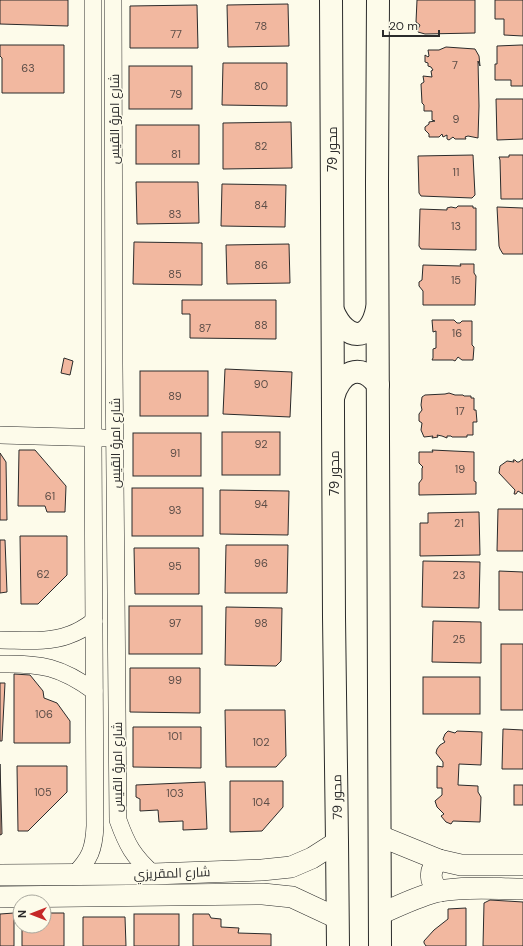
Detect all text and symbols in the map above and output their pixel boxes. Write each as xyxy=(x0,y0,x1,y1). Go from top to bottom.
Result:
scale bar xyxy=(383,12,439,38)
text: 20 m xyxy=(389,18,418,34)
house number: 78 xyxy=(255,19,267,33)
house number: 77 xyxy=(170,27,182,41)
house number: 7 xyxy=(452,58,458,72)
house number: 63 xyxy=(21,61,35,75)
street label: شارع امرؤ القيس xyxy=(106,74,123,164)
house number: 80 xyxy=(254,79,268,93)
house number: 79 xyxy=(170,87,182,101)
house number: 9 xyxy=(453,112,460,126)
street label: محور 79 xyxy=(324,126,341,172)
house number: 82 xyxy=(255,139,267,153)
house number: 81 xyxy=(171,147,181,161)
house number: 11 xyxy=(453,165,459,179)
house number: 84 xyxy=(254,198,268,212)
house number: 83 xyxy=(168,207,182,221)
house number: 13 xyxy=(451,219,461,233)
house number: 86 xyxy=(254,258,268,272)
house number: 85 xyxy=(168,267,182,281)
house number: 15 xyxy=(451,273,461,287)
house number: 88 xyxy=(254,318,268,332)
house number: 87 xyxy=(199,321,211,335)
house number: 16 xyxy=(452,326,462,340)
house number: 90 xyxy=(254,377,268,391)
house number: 89 xyxy=(168,389,182,403)
street label: شارع امرؤ القيس xyxy=(107,398,124,488)
house number: 17 xyxy=(455,404,465,418)
house number: 92 xyxy=(254,437,268,451)
house number: 91 xyxy=(170,446,180,460)
street label: محور 79 xyxy=(326,450,343,496)
house number: 19 xyxy=(455,462,465,476)
house number: 61 xyxy=(45,489,55,503)
house number: 94 xyxy=(254,497,268,511)
house number: 93 xyxy=(168,503,182,517)
house number: 21 xyxy=(454,516,464,530)
house number: 96 xyxy=(254,556,268,570)
house number: 95 xyxy=(168,559,182,573)
house number: 62 xyxy=(37,567,49,581)
house number: 23 xyxy=(453,568,465,582)
house number: 97 xyxy=(169,616,181,630)
house number: 98 xyxy=(254,616,268,630)
house number: 25 xyxy=(452,632,466,646)
house number: 99 xyxy=(168,673,182,687)
house number: 106 xyxy=(35,707,53,721)
street label: شارع امرؤ القيس xyxy=(109,722,126,812)
house number: 101 xyxy=(168,729,182,743)
house number: 102 xyxy=(252,735,270,749)
street label: محور 79 xyxy=(328,774,346,820)
house number: 105 xyxy=(34,785,52,799)
house number: 103 xyxy=(166,786,184,800)
house number: 104 xyxy=(252,795,270,809)
street label: شارع المقريزي xyxy=(133,863,211,885)
north arrow xyxy=(12,894,52,934)
text: N xyxy=(15,910,29,918)

